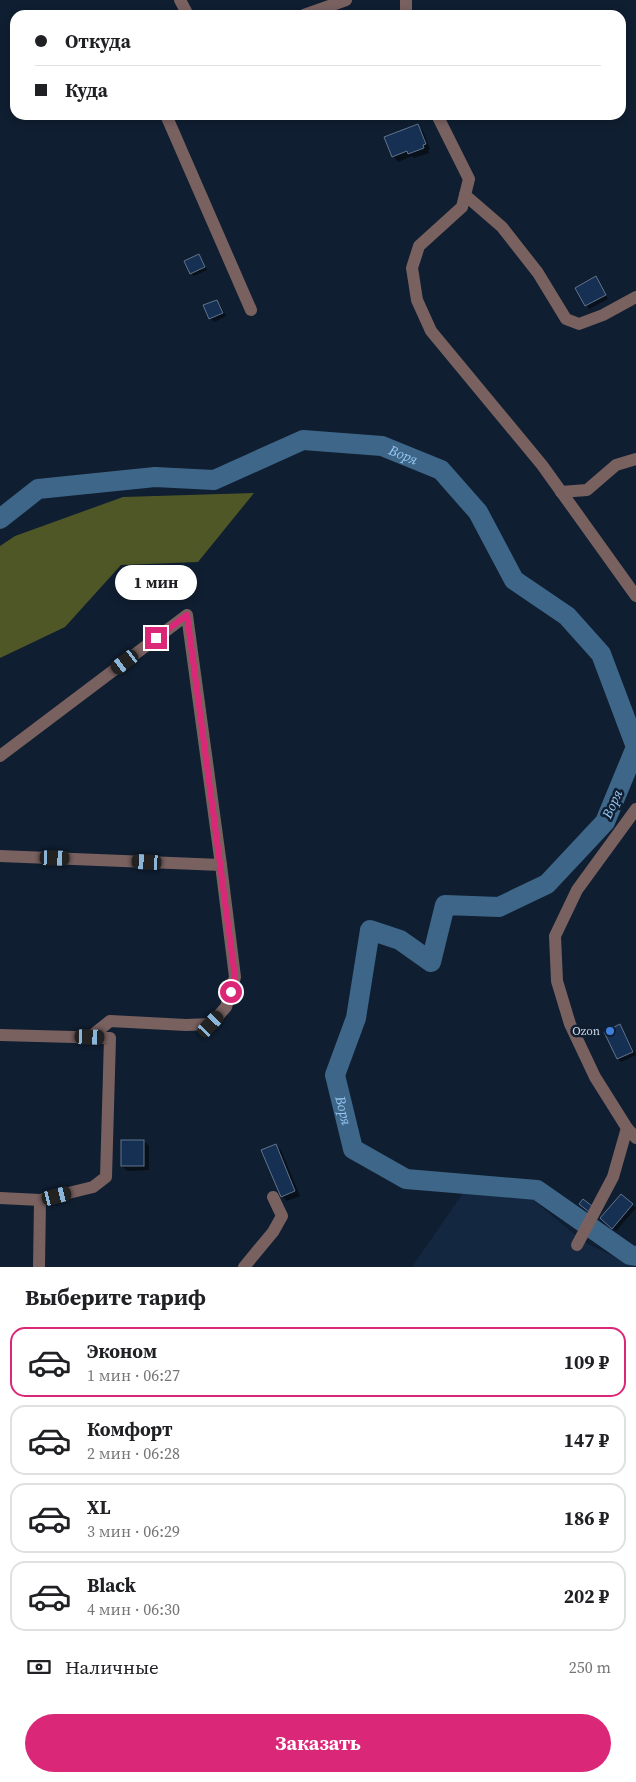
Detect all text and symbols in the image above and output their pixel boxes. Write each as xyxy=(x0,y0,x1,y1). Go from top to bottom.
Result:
text: Откуда xyxy=(65,28,131,54)
text: Куда xyxy=(65,77,108,103)
water label: Воря xyxy=(385,440,421,470)
callout: 1 мин xyxy=(115,566,197,600)
text: 1 мин xyxy=(134,571,178,593)
route end xyxy=(145,627,167,649)
car xyxy=(108,647,141,677)
water label: Воря xyxy=(596,786,627,822)
car xyxy=(39,850,70,866)
car xyxy=(131,854,162,870)
route start xyxy=(220,981,242,1003)
car xyxy=(195,1008,226,1040)
place label: Ozon xyxy=(572,1023,600,1039)
marker: Ozon xyxy=(604,1025,616,1037)
car xyxy=(74,1029,105,1045)
water label: Воря xyxy=(330,1093,357,1127)
car xyxy=(40,1185,73,1207)
text: Выберите тариф xyxy=(25,1282,206,1312)
text: Эконом xyxy=(87,1338,157,1364)
icon: car xyxy=(27,1340,72,1385)
text: 109 ₽ xyxy=(564,1349,609,1375)
text: 1 мин · 06:27 xyxy=(87,1364,180,1386)
text: Комфорт xyxy=(87,1416,173,1442)
icon: car xyxy=(27,1418,72,1463)
text: 147 ₽ xyxy=(564,1427,609,1453)
text: 2 мин · 06:28 xyxy=(87,1442,180,1464)
text: XL xyxy=(87,1494,110,1520)
icon: car xyxy=(27,1496,72,1541)
text: 186 ₽ xyxy=(564,1505,609,1531)
text: 3 мин · 06:29 xyxy=(87,1520,180,1542)
text: Black xyxy=(87,1572,136,1598)
icon: car xyxy=(27,1574,72,1619)
text: 202 ₽ xyxy=(564,1583,609,1609)
text: 4 мин · 06:30 xyxy=(87,1598,180,1620)
icon: cash xyxy=(25,1653,53,1681)
text: Наличные xyxy=(65,1654,159,1680)
text: 250 m xyxy=(569,1656,611,1678)
button: Заказать xyxy=(25,1714,611,1772)

